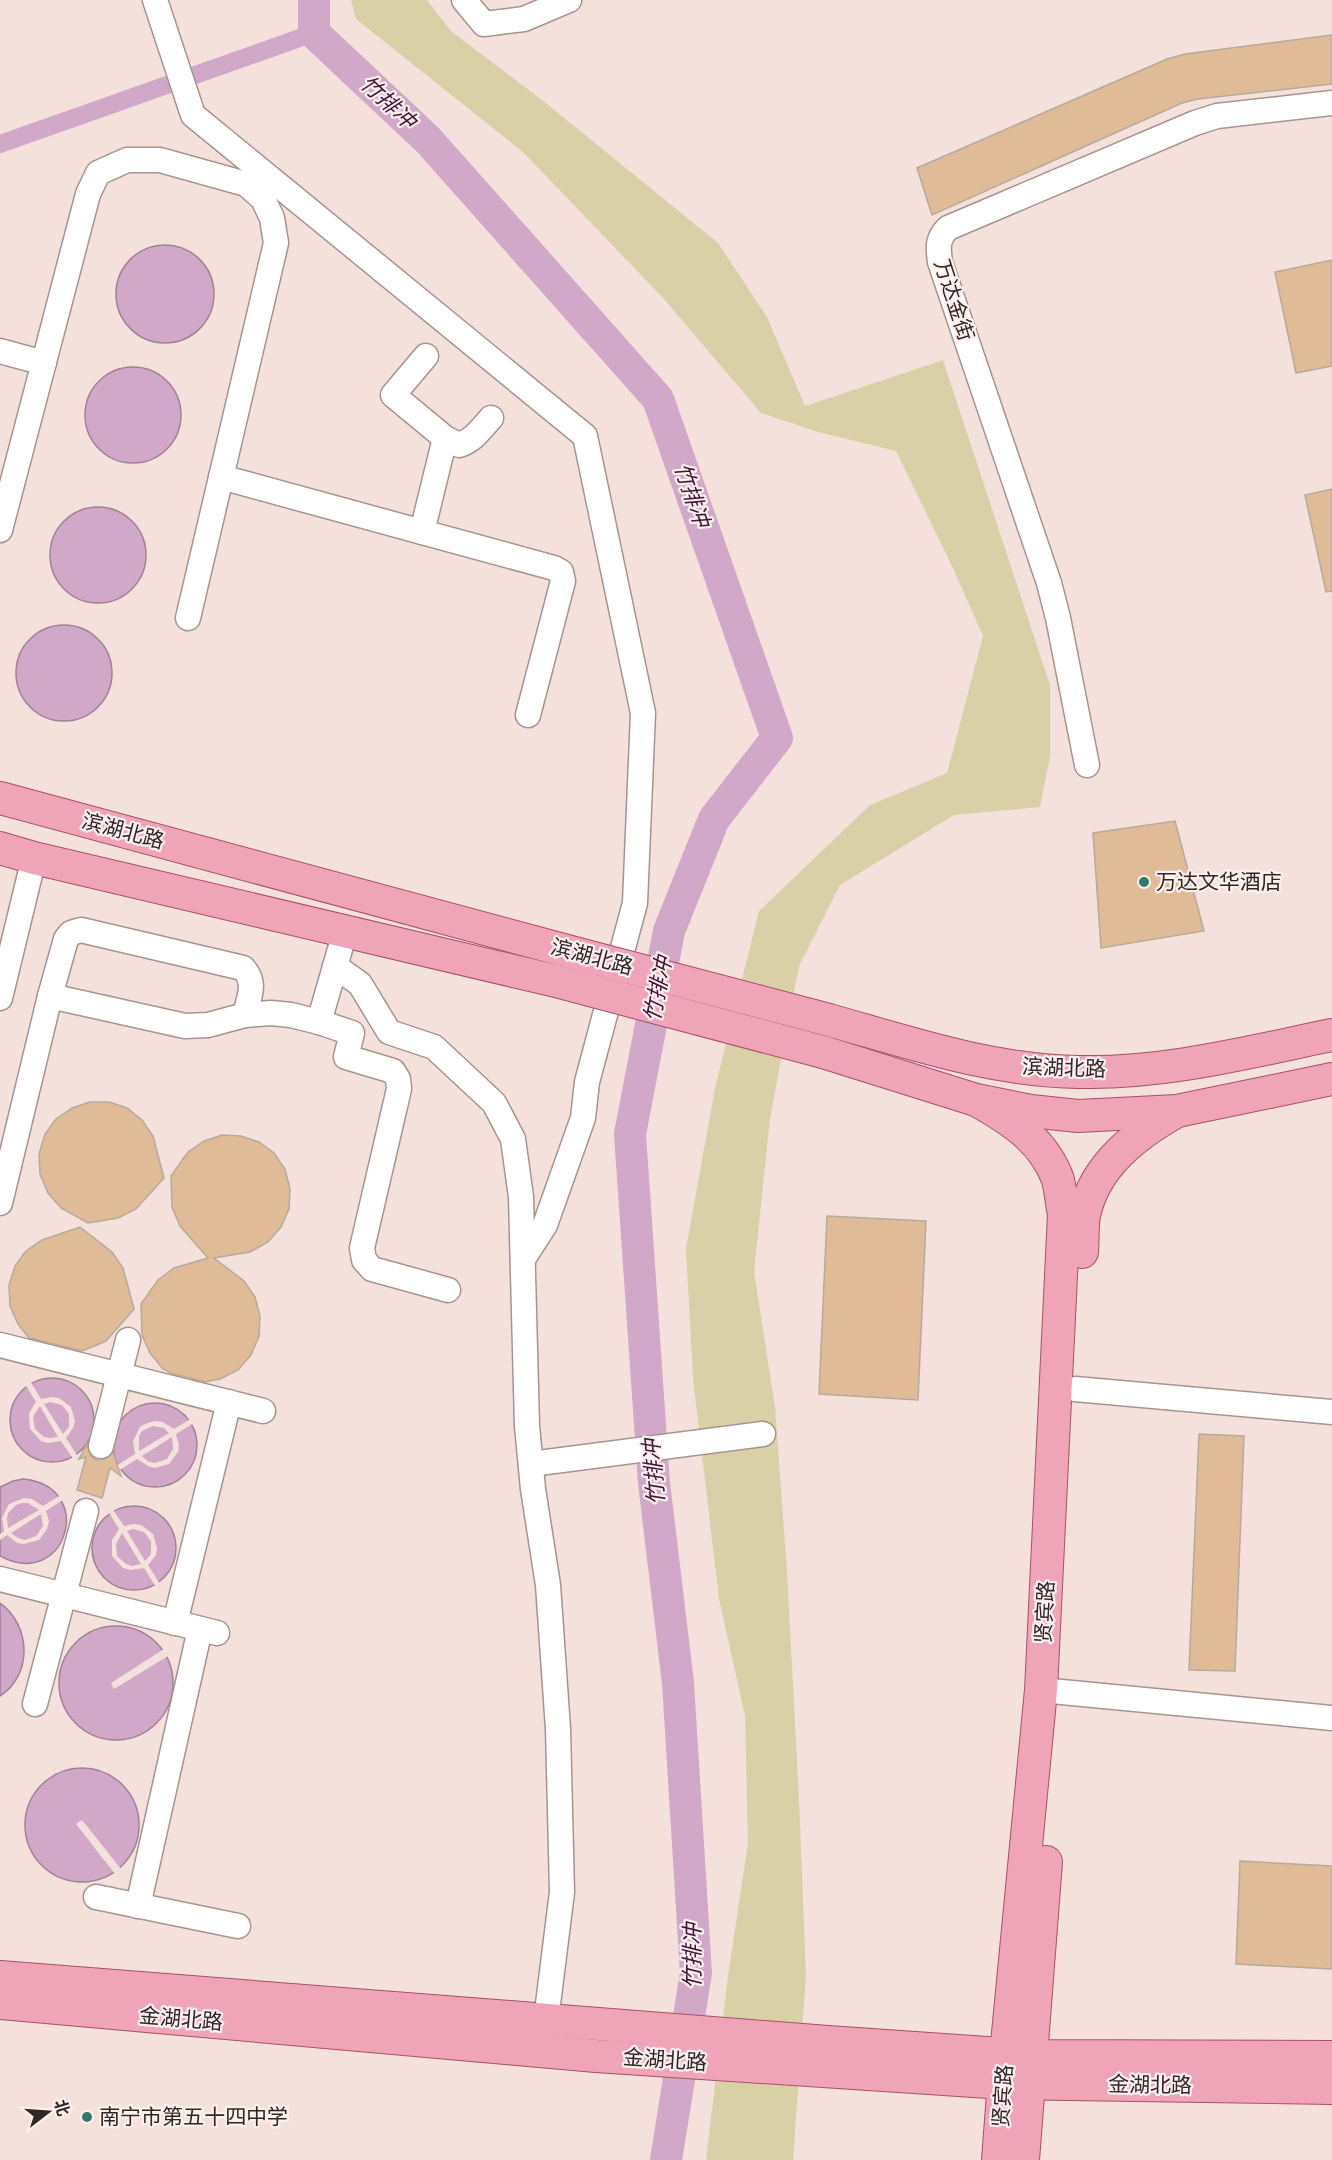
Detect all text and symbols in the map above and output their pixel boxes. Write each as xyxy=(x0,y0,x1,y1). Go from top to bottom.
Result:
water label: 竹排冲 xyxy=(355,70,423,136)
street label: 万达金街 xyxy=(930,256,978,344)
water label: 竹排冲 xyxy=(669,460,716,533)
street label: 滨湖北路 xyxy=(79,809,167,853)
place label: 万达文华酒店 xyxy=(1156,870,1282,894)
marker: 万达文华酒店 xyxy=(1137,875,1151,889)
street label: 滨湖北路 xyxy=(548,935,636,979)
water label: 竹排冲 xyxy=(639,951,677,1024)
street label: 滨湖北路 xyxy=(1022,1055,1106,1081)
water label: 竹排冲 xyxy=(638,1435,669,1506)
street label: 贤宾路 xyxy=(1031,1580,1059,1644)
water label: 竹排冲 xyxy=(680,1920,705,1989)
street label: 金湖北路 xyxy=(138,2003,224,2035)
street label: 金湖北路 xyxy=(622,2045,708,2075)
street label: 贤宾路 xyxy=(989,2064,1017,2128)
street label: 金湖北路 xyxy=(1108,2072,1192,2098)
north arrow xyxy=(18,2082,78,2142)
text: 北 xyxy=(50,2097,73,2118)
place label: 南宁市第五十四中学 xyxy=(99,2105,288,2129)
marker: 南宁市第五十四中学 xyxy=(80,2110,94,2124)

